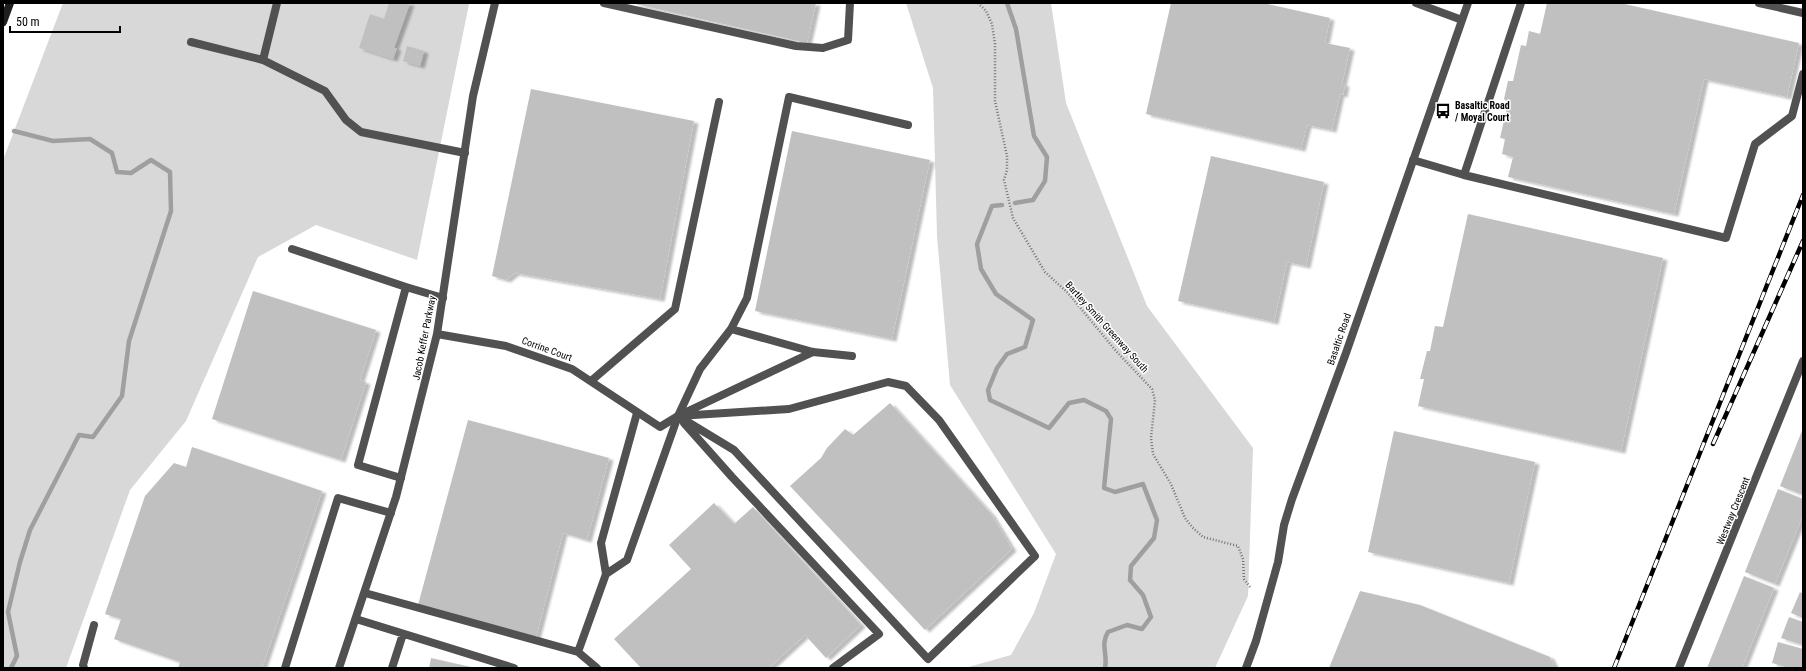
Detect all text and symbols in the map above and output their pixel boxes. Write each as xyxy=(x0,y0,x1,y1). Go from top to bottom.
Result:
scale bar xyxy=(10,8,120,34)
text: 50 m xyxy=(16,15,40,29)
place label: Basaltic Road / Moyal Court xyxy=(1455,100,1510,123)
bus stop icon: Basaltic Road / Moyal Court xyxy=(1434,102,1452,120)
street label: Bartley Smith Greenway South xyxy=(1063,279,1151,375)
street label: Jacob Keffer Parkway xyxy=(410,295,438,381)
street label: Basaltic Road xyxy=(1325,312,1353,366)
street label: Corrine Court xyxy=(520,335,574,363)
street label: Westway Crescent xyxy=(1714,475,1752,547)

